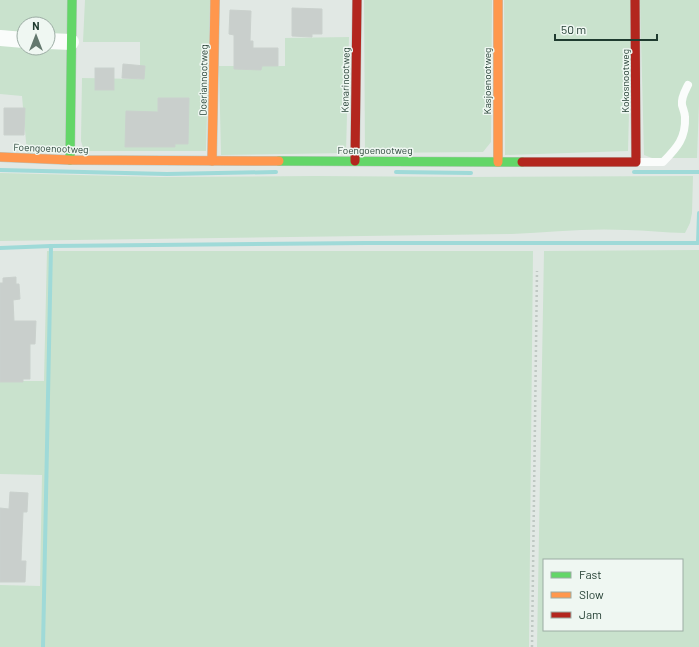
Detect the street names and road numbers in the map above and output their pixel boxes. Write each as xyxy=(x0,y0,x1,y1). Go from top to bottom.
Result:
street label: Doeriannootweg xyxy=(196,44,210,116)
street label: Kenarinootweg xyxy=(338,47,352,113)
street label: Kasjoenootweg xyxy=(481,48,493,114)
street label: Kokosnootweg xyxy=(619,49,631,113)
street label: Foengoenootweg xyxy=(13,141,89,155)
street label: Foengoenootweg xyxy=(337,144,413,156)

